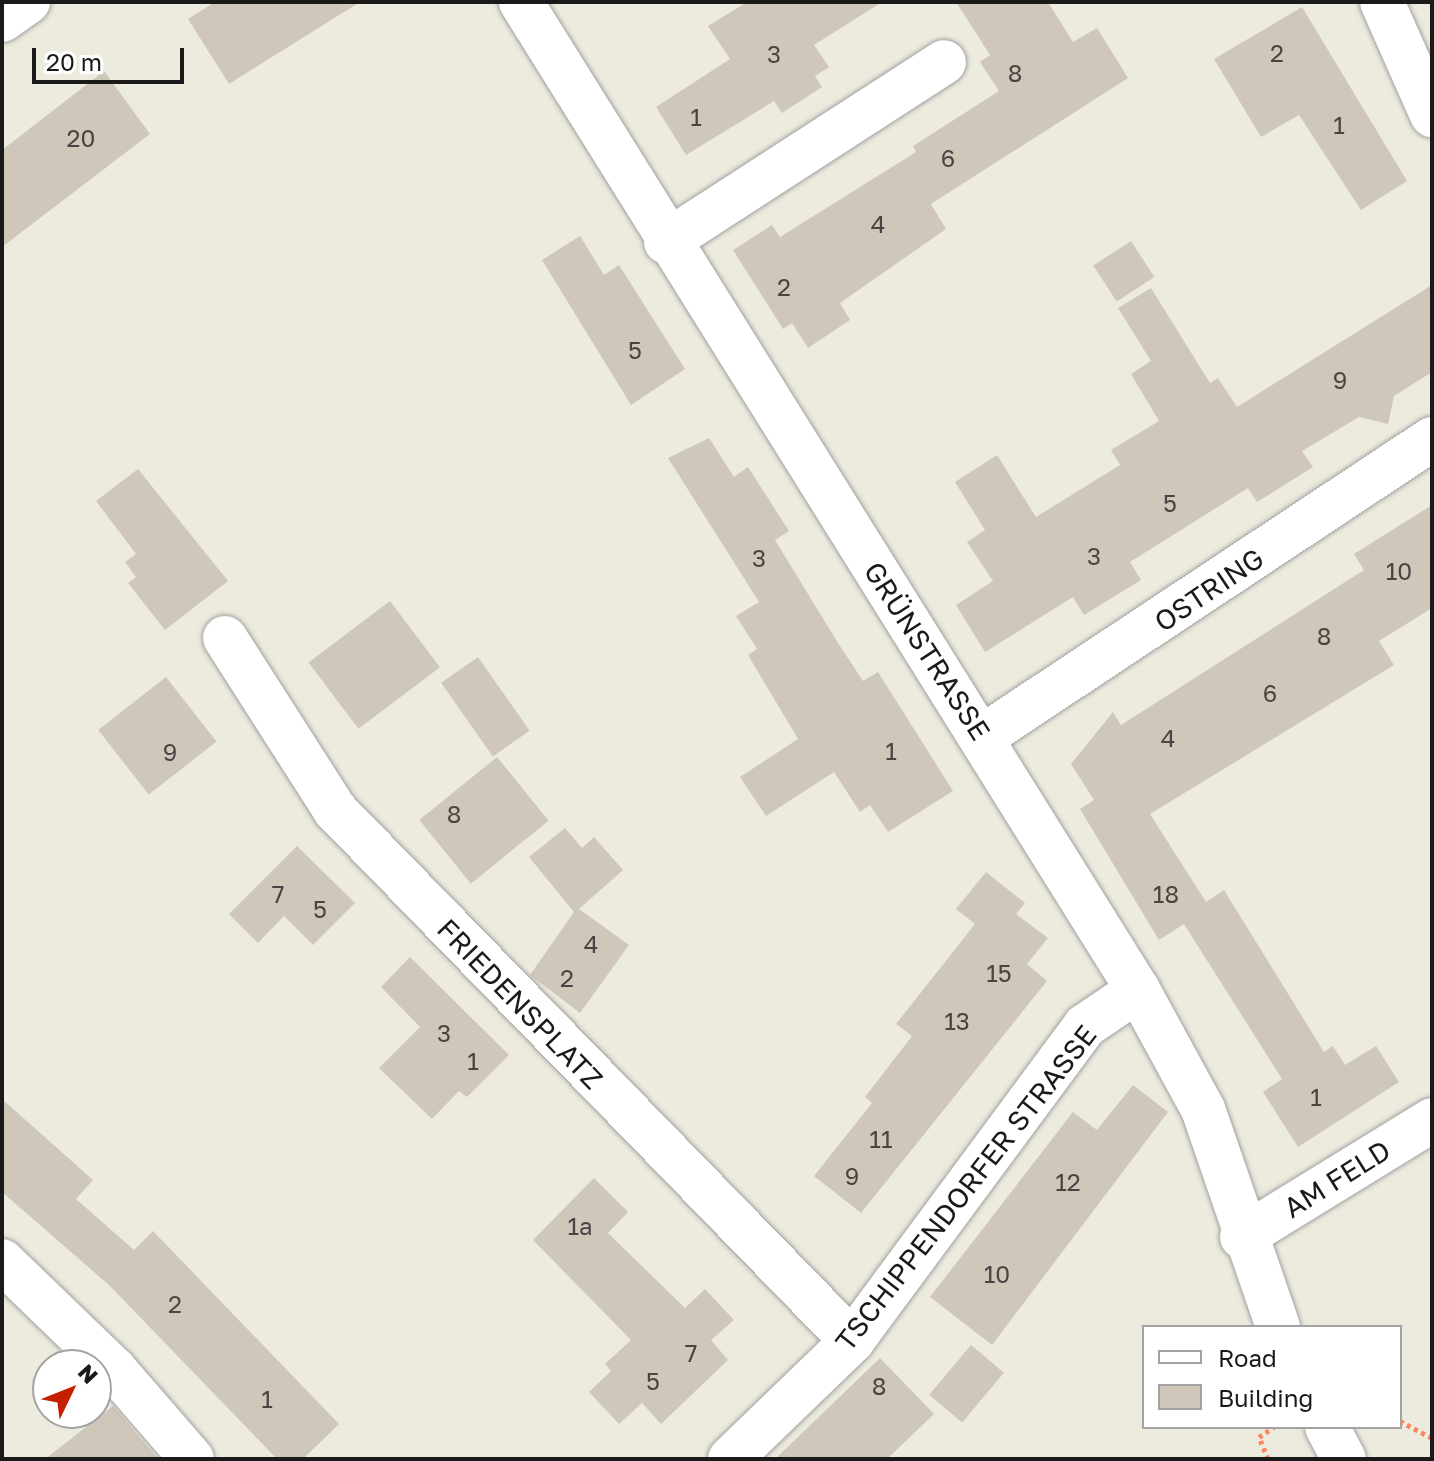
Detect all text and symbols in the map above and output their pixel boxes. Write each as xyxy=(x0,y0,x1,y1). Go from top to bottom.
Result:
scale bar xyxy=(36,32,188,82)
house number: 2 xyxy=(1270,39,1284,67)
house number: 3 xyxy=(767,40,781,68)
text: 20 m xyxy=(46,47,102,76)
house number: 8 xyxy=(1008,59,1022,87)
house number: 1 xyxy=(690,103,702,131)
house number: 1 xyxy=(1333,111,1345,139)
house number: 20 xyxy=(67,124,95,152)
house number: 6 xyxy=(941,144,955,172)
house number: 4 xyxy=(871,210,885,238)
house number: 2 xyxy=(777,273,791,301)
house number: 5 xyxy=(628,336,642,364)
house number: 9 xyxy=(1333,366,1347,394)
house number: 5 xyxy=(1163,489,1177,517)
street label: OSTRING xyxy=(1148,541,1270,639)
house number: 3 xyxy=(1087,542,1101,570)
house number: 3 xyxy=(752,544,766,572)
street label: GRÜNSTRASSE xyxy=(857,556,997,746)
house number: 10 xyxy=(1386,557,1412,585)
house number: 8 xyxy=(1317,622,1331,650)
house number: 6 xyxy=(1263,679,1277,707)
house number: 4 xyxy=(1161,724,1175,752)
house number: 1 xyxy=(885,737,897,765)
house number: 9 xyxy=(163,738,177,766)
house number: 8 xyxy=(447,800,461,828)
house number: 7 xyxy=(272,880,284,908)
house number: 18 xyxy=(1153,880,1179,908)
house number: 5 xyxy=(313,895,327,923)
street label: FRIEDENSPLATZ xyxy=(430,912,610,1096)
house number: 4 xyxy=(584,930,598,958)
house number: 15 xyxy=(986,959,1012,987)
house number: 2 xyxy=(560,964,574,992)
house number: 13 xyxy=(944,1007,970,1035)
house number: 3 xyxy=(437,1019,451,1047)
street label: TSCHIPPENDORFER STRASSE xyxy=(828,1019,1104,1357)
house number: 1 xyxy=(467,1047,479,1075)
house number: 1 xyxy=(1310,1083,1322,1111)
house number: 11 xyxy=(869,1125,893,1153)
street label: AM FELD xyxy=(1278,1133,1396,1225)
house number: 9 xyxy=(845,1162,859,1190)
house number: 12 xyxy=(1055,1168,1081,1196)
house number: 1a xyxy=(567,1212,593,1240)
house number: 10 xyxy=(984,1260,1010,1288)
house number: 2 xyxy=(168,1290,182,1318)
legend xyxy=(1142,1325,1402,1429)
house number: 7 xyxy=(685,1339,697,1367)
text: Road xyxy=(1218,1343,1277,1372)
north arrow xyxy=(32,1349,112,1429)
text: N xyxy=(73,1358,104,1389)
house number: 5 xyxy=(646,1367,660,1395)
house number: 8 xyxy=(872,1372,886,1400)
text: Building xyxy=(1218,1383,1313,1412)
house number: 1 xyxy=(261,1385,273,1413)

